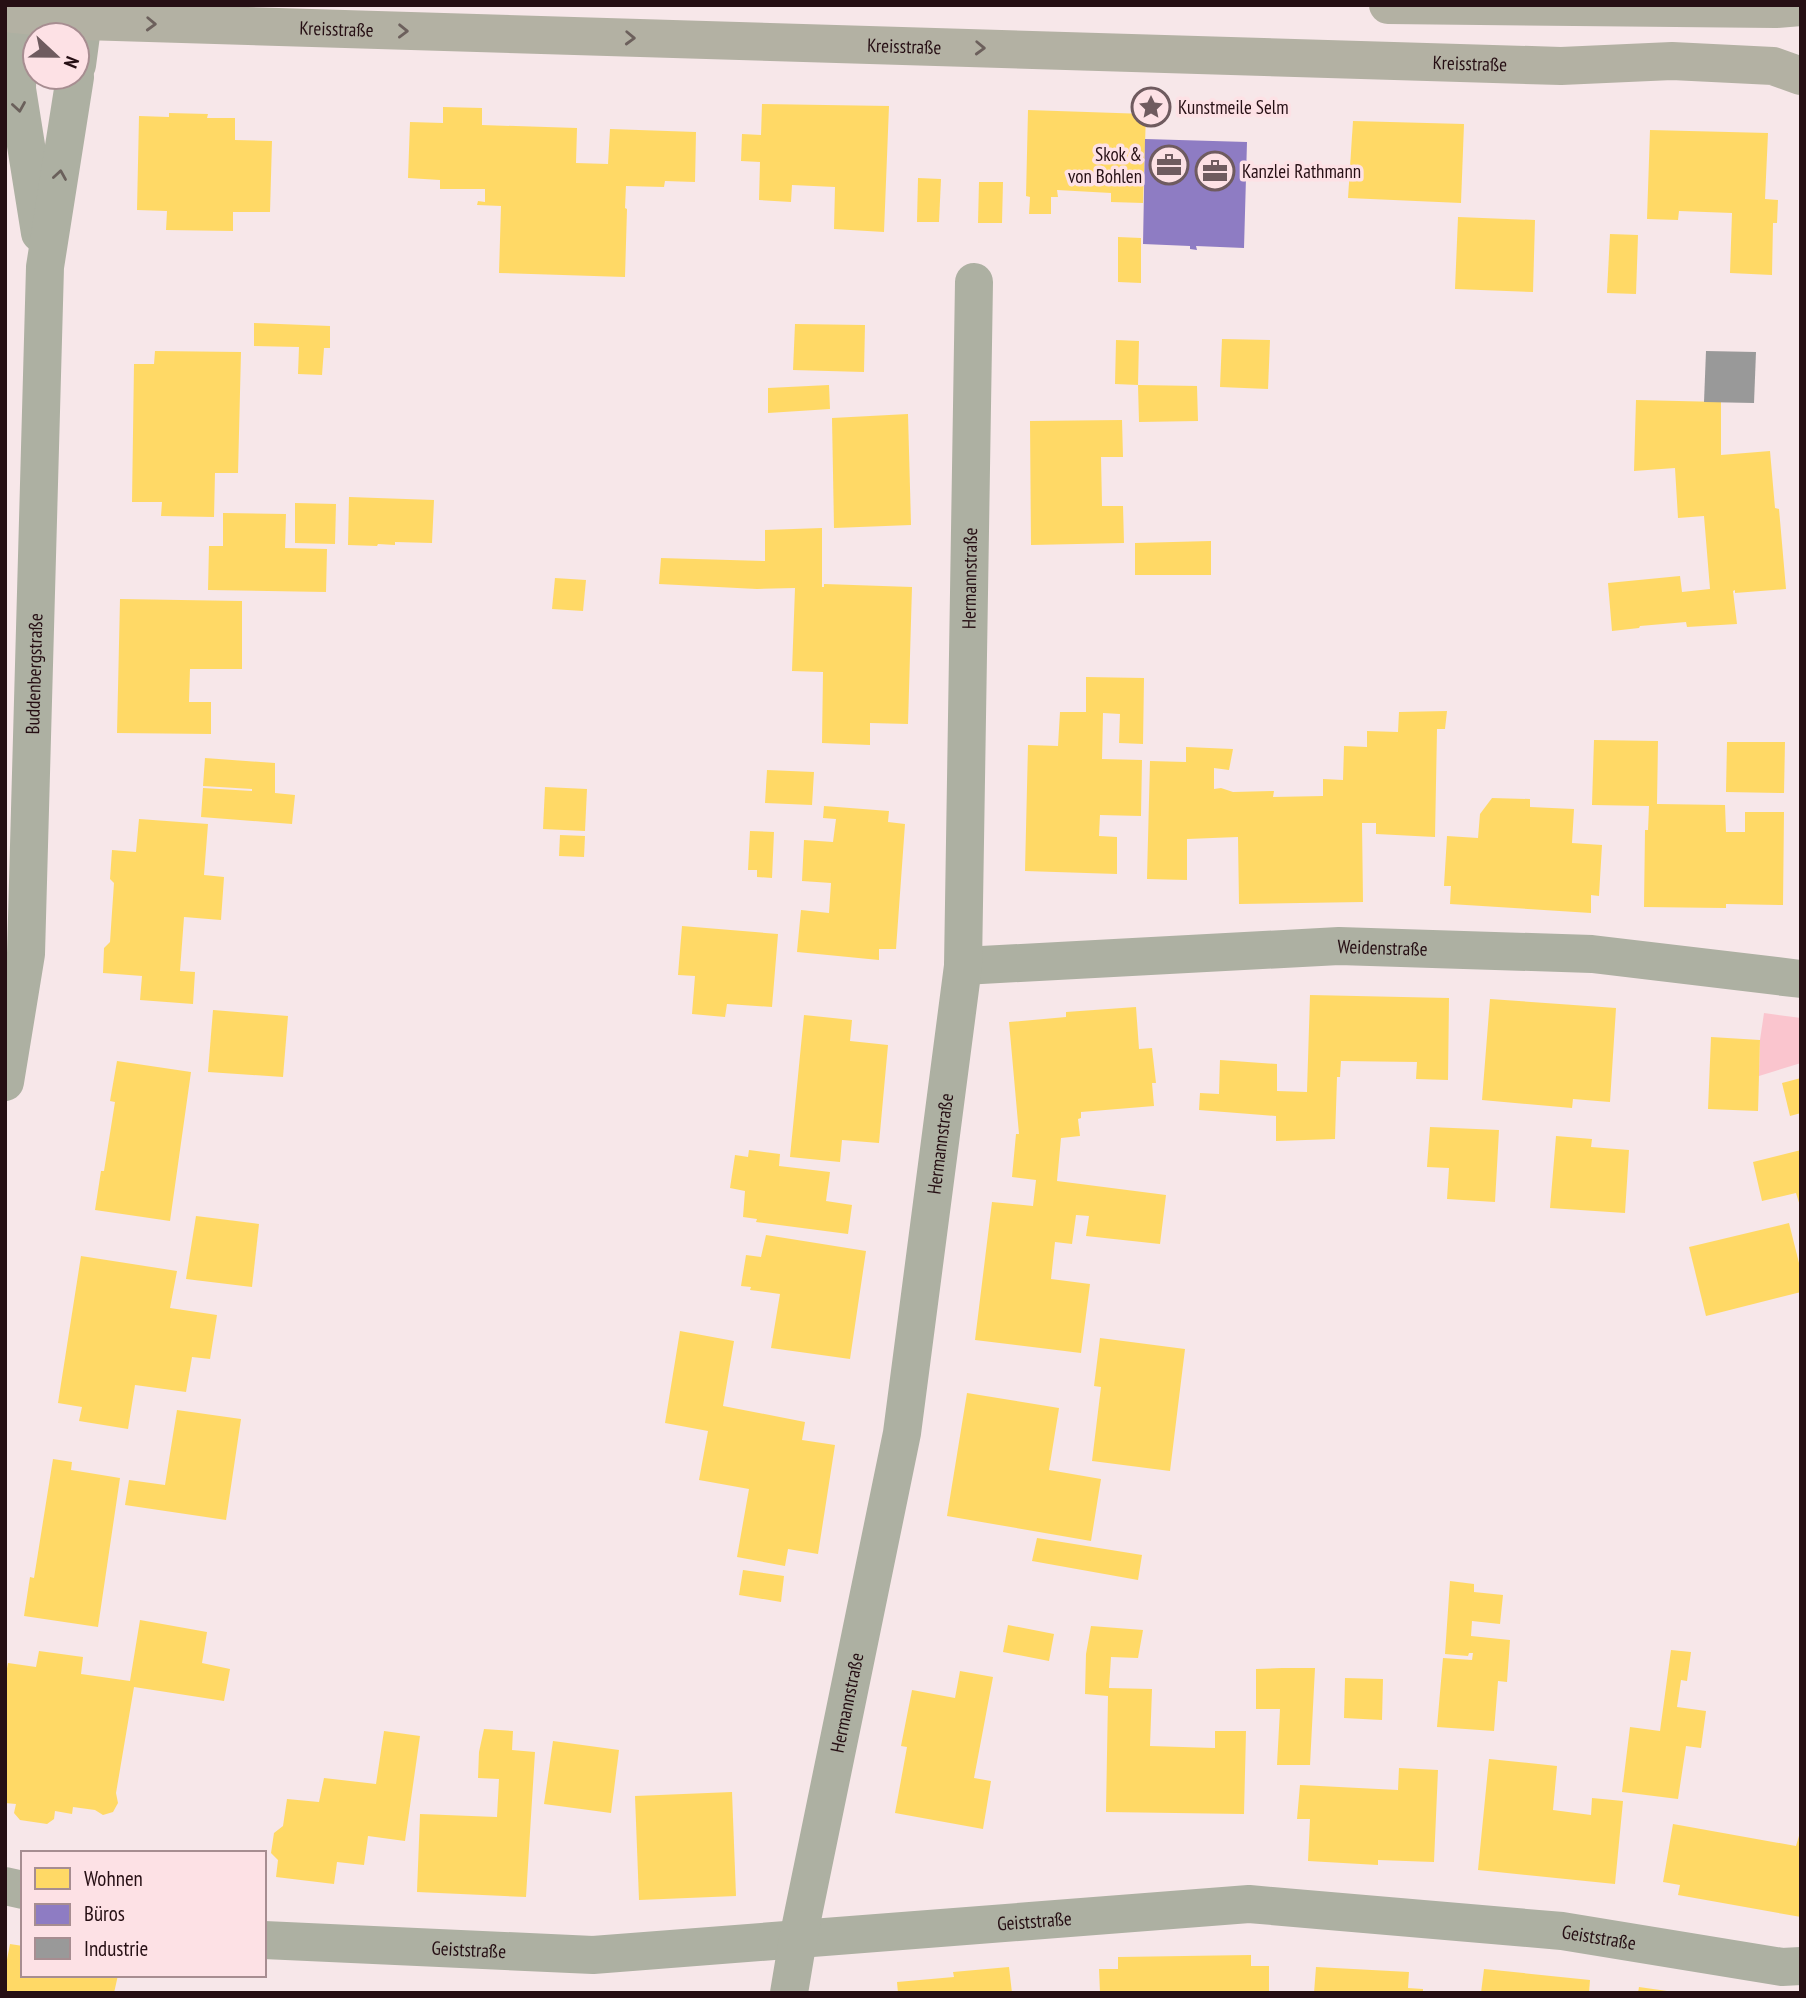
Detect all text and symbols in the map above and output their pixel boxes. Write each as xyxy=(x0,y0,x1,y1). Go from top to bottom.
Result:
one-way arrow xyxy=(146,16,157,31)
street label: Kreisstraße xyxy=(299,16,374,42)
north arrow xyxy=(21,21,91,91)
one-way arrow xyxy=(398,23,409,39)
one-way arrow xyxy=(625,30,636,45)
street label: Kreisstraße xyxy=(867,33,942,59)
one-way arrow xyxy=(975,41,986,56)
street label: Kreisstraße xyxy=(1432,50,1508,76)
text: N xyxy=(59,53,85,72)
place icon: Kunstmeile Selm xyxy=(1130,86,1172,128)
place label: Kunstmeile Selm xyxy=(1178,95,1289,119)
one-way arrow xyxy=(12,101,27,113)
place label: Skok & von Bohlen xyxy=(1068,142,1142,188)
office icon: Skok & von Bohlen xyxy=(1148,144,1190,186)
office icon: Kanzlei Rathmann xyxy=(1194,150,1236,192)
place label: Kanzlei Rathmann xyxy=(1242,159,1361,183)
one-way arrow xyxy=(52,169,67,181)
street label: Hermannstraße xyxy=(956,527,982,629)
street label: Buddenbergstraße xyxy=(20,613,47,735)
street label: Weidenstraße xyxy=(1337,934,1428,961)
street label: Hermannstraße xyxy=(921,1092,958,1196)
street label: Hermannstraße xyxy=(825,1650,869,1755)
legend xyxy=(21,1851,266,1977)
text: Wohnen xyxy=(84,1865,143,1892)
text: Büros xyxy=(84,1900,125,1927)
street label: Geiststraße xyxy=(996,1906,1073,1936)
street label: Geiststraße xyxy=(1560,1919,1638,1955)
text: Industrie xyxy=(84,1935,148,1962)
street label: Geiststraße xyxy=(431,1936,507,1963)

